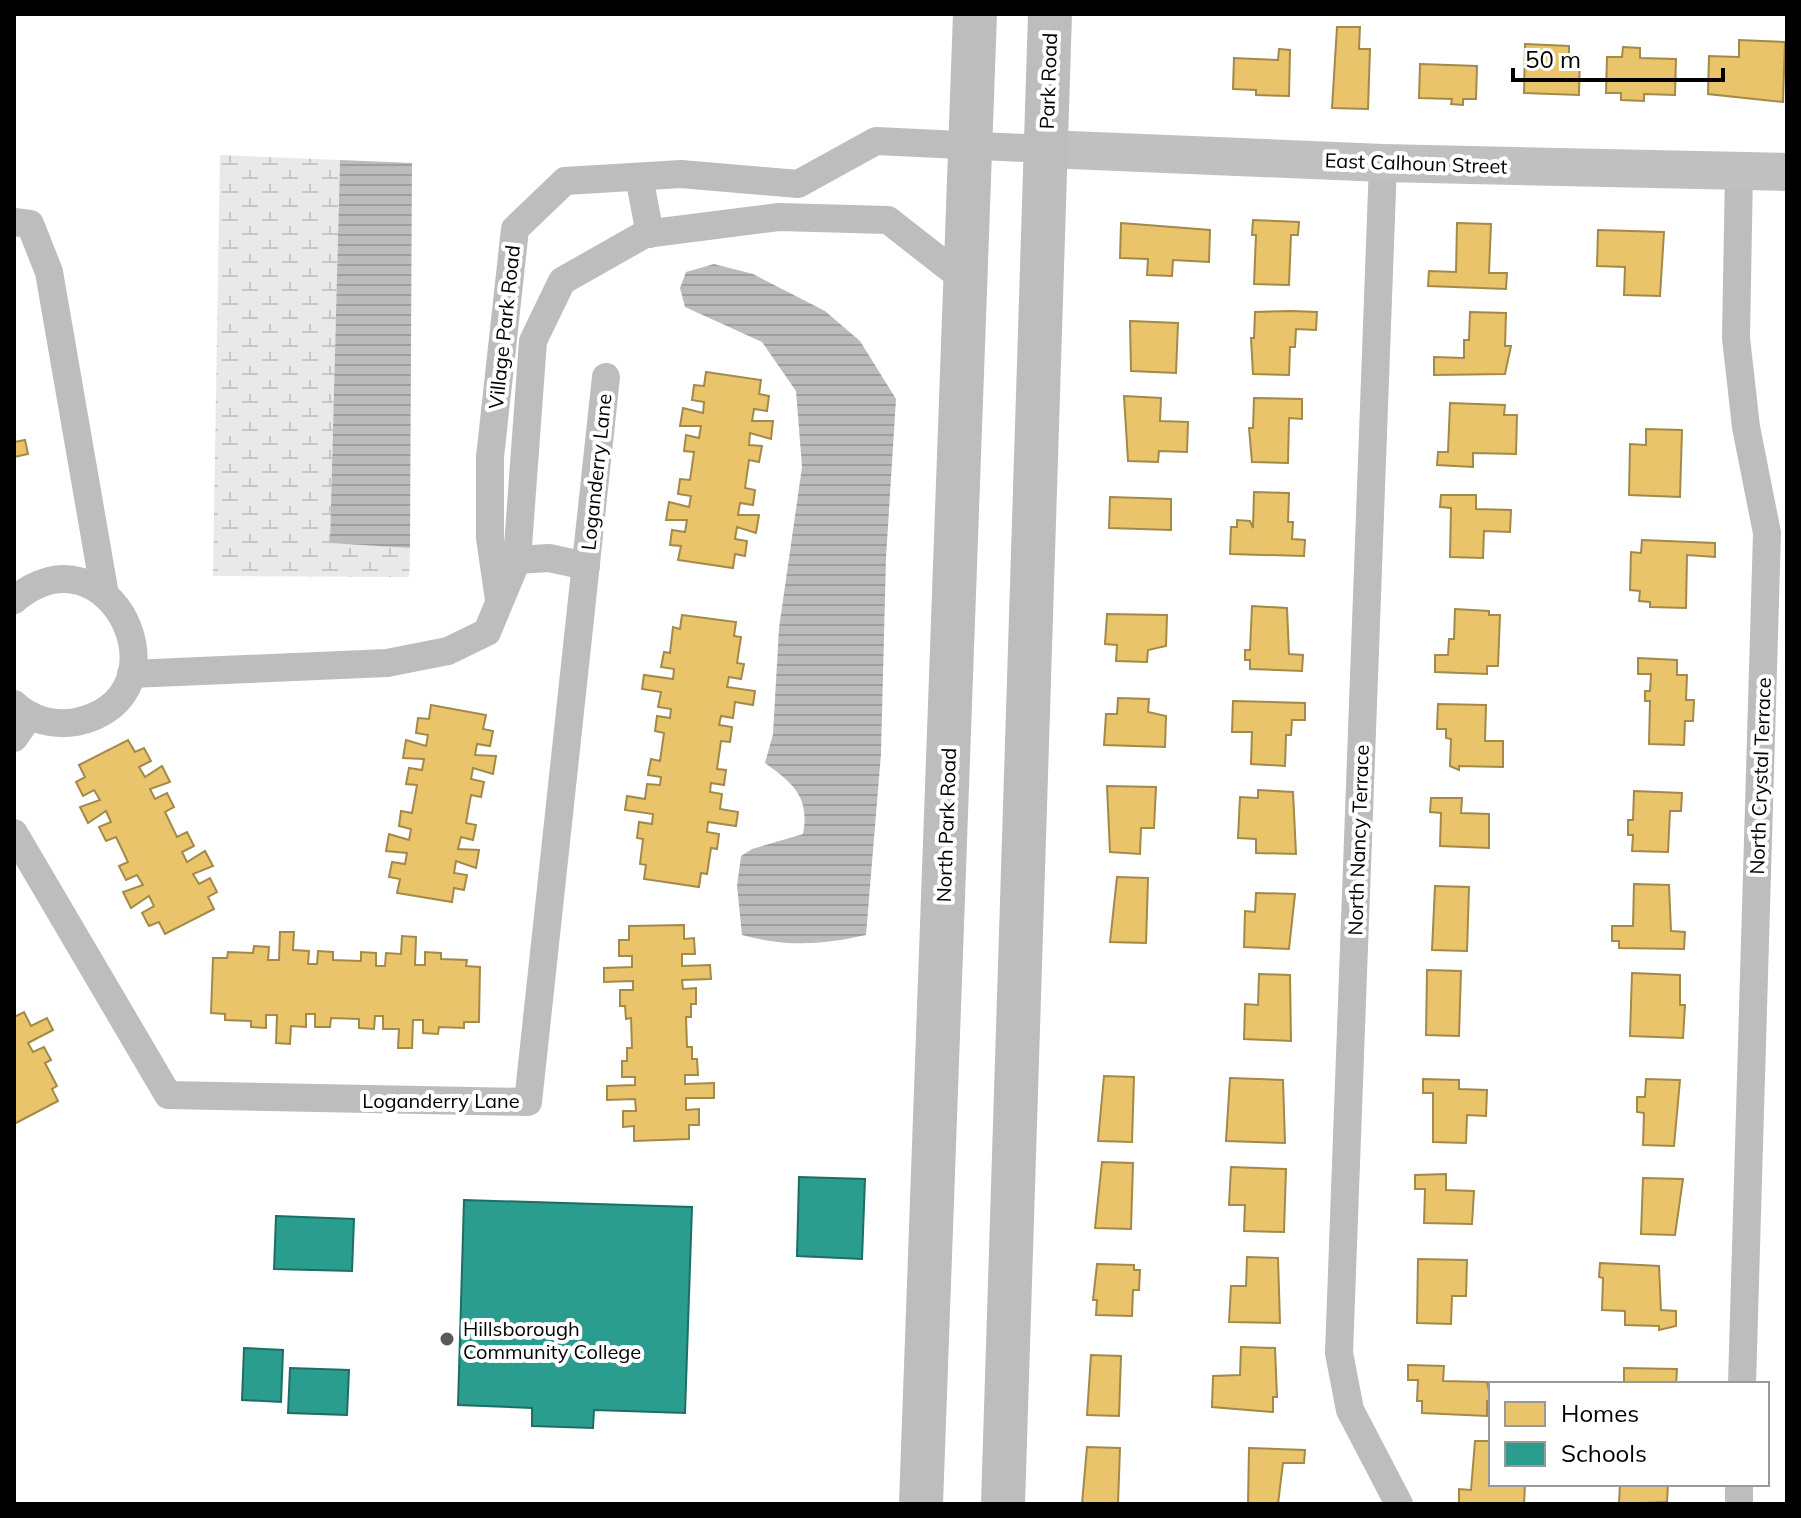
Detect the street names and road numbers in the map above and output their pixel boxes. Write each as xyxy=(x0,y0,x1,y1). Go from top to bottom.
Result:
street label: Park Road xyxy=(1034,32,1062,130)
street label: East Calhoun Street xyxy=(1324,147,1508,179)
street label: Village Park Road xyxy=(483,244,525,410)
street label: Loganderry Lane xyxy=(575,392,617,552)
street label: North Crystal Terrace xyxy=(1744,677,1776,875)
street label: North Nancy Terrace xyxy=(1342,744,1374,936)
street label: North Park Road xyxy=(931,747,961,903)
street label: Loganderry Lane xyxy=(362,1088,520,1113)

